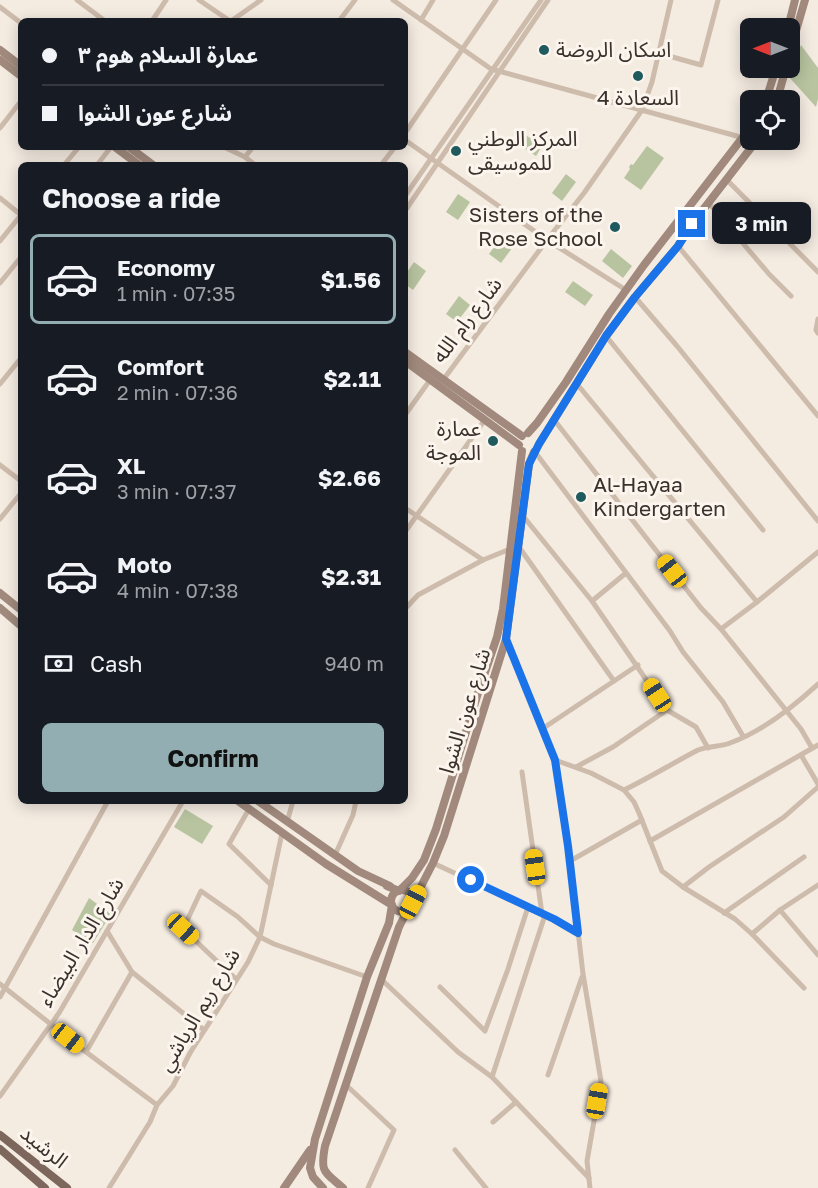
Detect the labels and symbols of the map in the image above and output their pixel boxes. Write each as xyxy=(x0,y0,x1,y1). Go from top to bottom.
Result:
north arrow xyxy=(740,18,800,78)
place label: اسكان الروضة xyxy=(556,36,671,62)
marker: اسكان الروضة xyxy=(537,43,551,57)
marker: السعادة 4 xyxy=(631,69,645,83)
place label: السعادة 4 xyxy=(597,84,679,110)
place label: المركز الوطني للموسيقى xyxy=(468,125,578,175)
marker: المركز الوطني للموسيقى xyxy=(449,144,463,158)
place label: Sisters of the Rose School xyxy=(469,201,603,251)
callout: 3 min xyxy=(713,203,812,245)
route end xyxy=(678,210,705,237)
marker: Sisters of the Rose School xyxy=(608,220,622,234)
street label: شارع رام الله xyxy=(426,271,510,370)
place label: عمارة الموجة xyxy=(426,415,481,465)
marker: عمارة الموجة xyxy=(486,434,500,448)
place label: Al-Hayaa Kindergarten xyxy=(593,471,726,521)
marker: Al-Hayaa Kindergarten xyxy=(574,490,588,504)
car xyxy=(654,551,690,591)
street label: شارع عون الشوا xyxy=(433,645,498,777)
car xyxy=(640,675,674,715)
car xyxy=(524,848,546,886)
route start xyxy=(457,866,484,893)
street label: شارع الدار البيضاء xyxy=(31,872,131,1012)
car xyxy=(397,882,429,922)
car xyxy=(164,910,202,948)
street label: شارع ريم الرياشي xyxy=(151,943,248,1078)
car xyxy=(48,1020,88,1056)
car xyxy=(585,1082,609,1120)
street label: الرشيد xyxy=(16,1119,74,1173)

